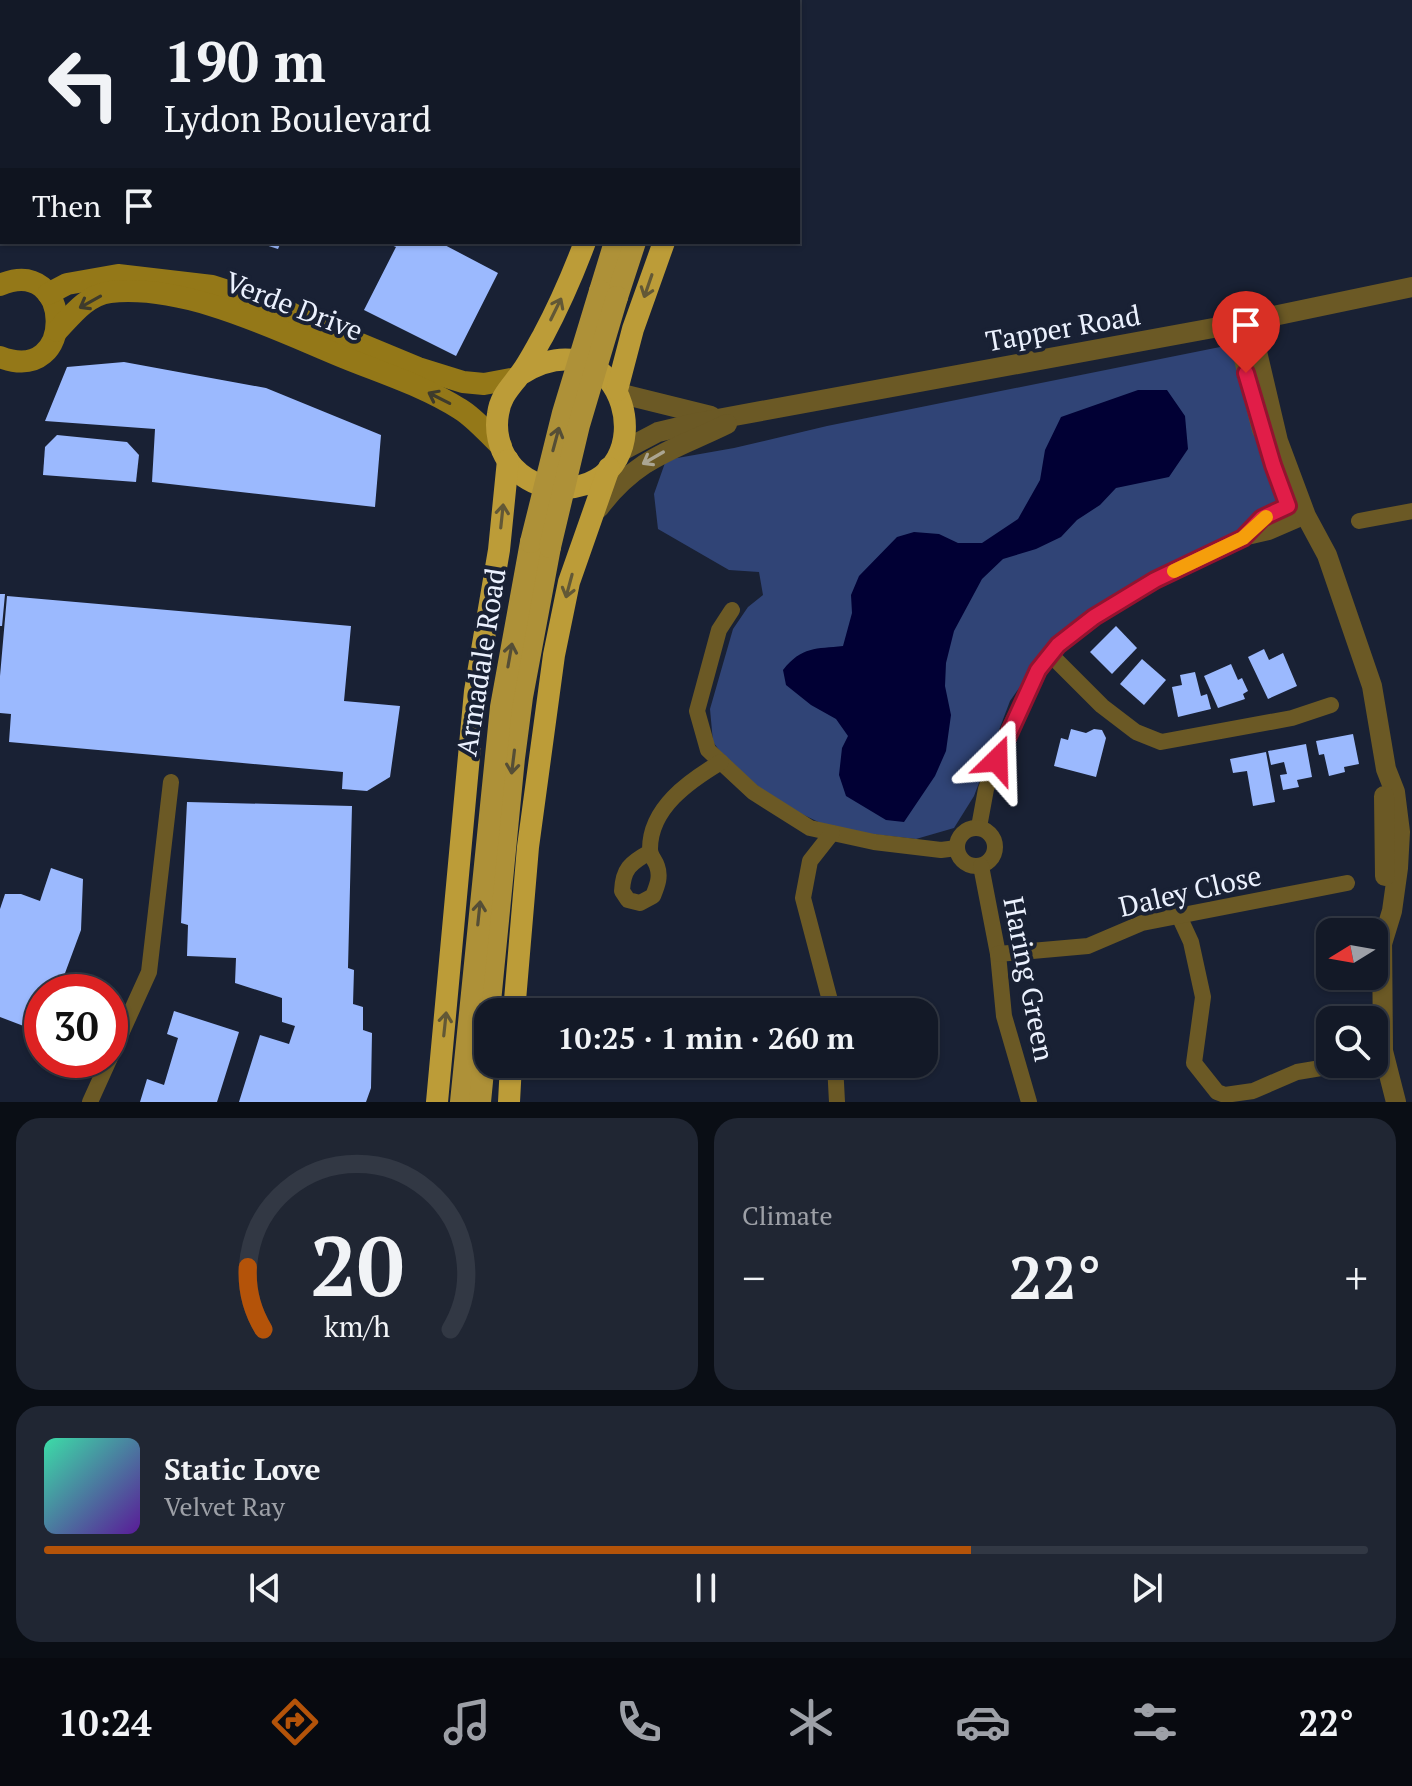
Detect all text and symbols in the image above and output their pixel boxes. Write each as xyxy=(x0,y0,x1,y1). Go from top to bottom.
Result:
text: 190 m xyxy=(164,24,326,98)
icon: left xyxy=(32,32,136,136)
text: Lydon Boulevard xyxy=(164,95,431,142)
icon: arrive xyxy=(117,184,161,228)
text: Then xyxy=(32,186,101,226)
street label: Verde Drive xyxy=(220,262,368,349)
one-way arrow xyxy=(640,273,655,298)
pin xyxy=(1212,291,1280,373)
one-way arrow xyxy=(79,294,102,310)
street label: Tapper Road xyxy=(983,296,1143,359)
one-way arrow xyxy=(549,298,564,322)
icon: arrive xyxy=(1224,303,1268,347)
one-way arrow xyxy=(428,390,452,406)
one-way arrow xyxy=(549,426,564,452)
one-way arrow xyxy=(642,450,665,466)
one-way arrow xyxy=(495,503,510,530)
street label: Armadale Road xyxy=(447,565,514,758)
one-way arrow xyxy=(561,572,576,598)
one-way arrow xyxy=(503,643,518,668)
position arrow xyxy=(955,718,1039,802)
one-way arrow xyxy=(506,748,521,775)
street label: Daley Close xyxy=(1115,856,1265,925)
street label: Haring Green xyxy=(995,894,1064,1065)
one-way arrow xyxy=(472,900,487,927)
north arrow xyxy=(1316,918,1388,990)
map controls xyxy=(1316,918,1388,1078)
speed limit sign: 30 xyxy=(24,974,128,1078)
button: search xyxy=(1316,1006,1388,1078)
one-way arrow xyxy=(438,1012,453,1038)
text: 10:25 · 1 min · 260 m xyxy=(558,1018,854,1058)
text: Climate xyxy=(742,1198,833,1232)
text: 20 xyxy=(310,1210,404,1320)
text: 22° xyxy=(1009,1237,1101,1316)
text: − xyxy=(742,1248,765,1307)
text: + xyxy=(1345,1248,1368,1307)
text: km/h xyxy=(324,1307,390,1345)
text: Static Love xyxy=(164,1449,321,1489)
text: Velvet Ray xyxy=(164,1489,285,1523)
icon: previous xyxy=(243,1566,287,1610)
icon: pause xyxy=(684,1566,728,1610)
icon: next xyxy=(1125,1566,1169,1610)
icon: directions xyxy=(267,1694,323,1750)
icon: music xyxy=(439,1694,495,1750)
icon: phone xyxy=(611,1694,667,1750)
icon: climate xyxy=(783,1694,839,1750)
icon: car xyxy=(955,1694,1011,1750)
icon: filters xyxy=(1127,1694,1183,1750)
text: 10:24 xyxy=(58,1699,152,1746)
text: 22° xyxy=(1298,1699,1354,1746)

